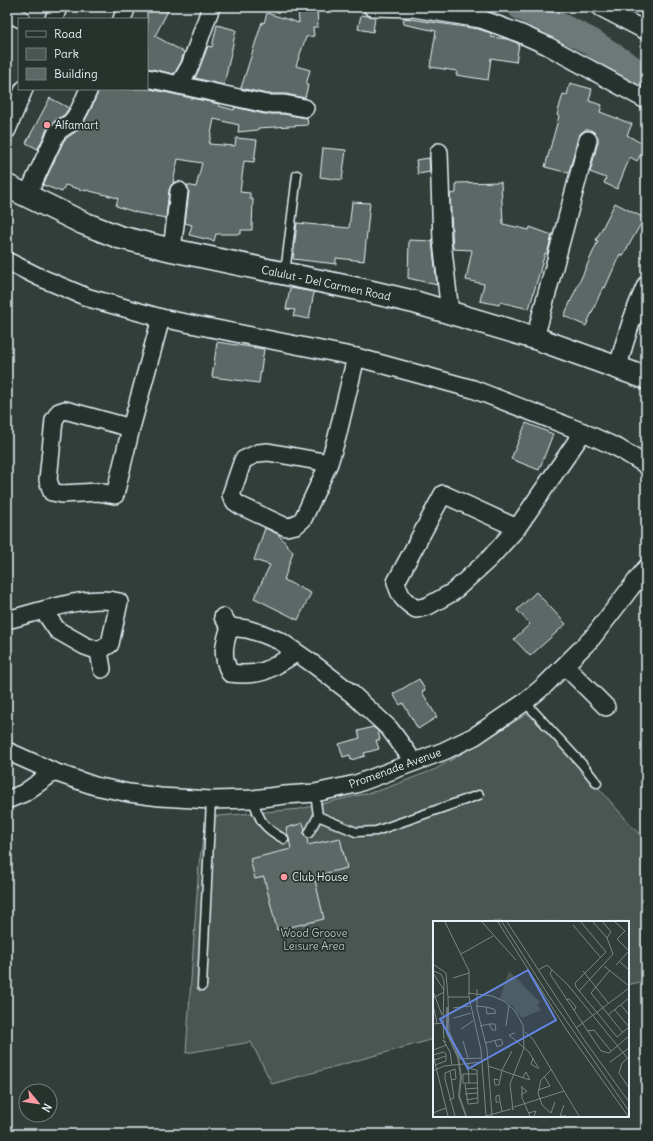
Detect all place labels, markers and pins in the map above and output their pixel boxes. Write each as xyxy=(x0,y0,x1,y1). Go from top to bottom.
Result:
place label: Alfamart xyxy=(55,118,99,132)
marker: Alfamart xyxy=(42,120,52,130)
place label: Club House xyxy=(292,870,348,884)
marker: Club House xyxy=(279,872,289,882)

